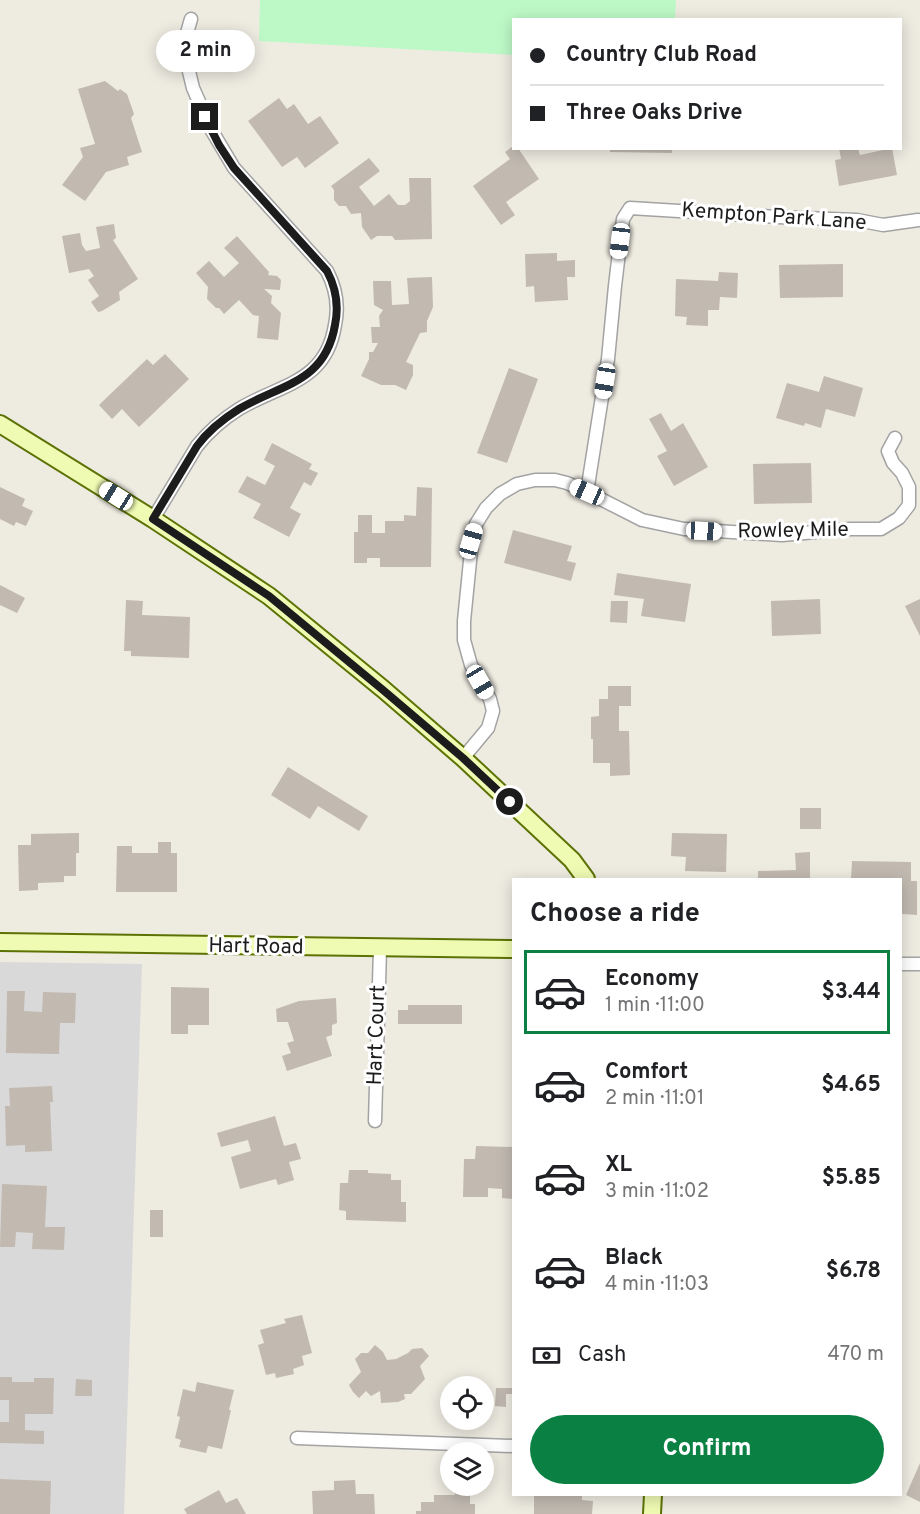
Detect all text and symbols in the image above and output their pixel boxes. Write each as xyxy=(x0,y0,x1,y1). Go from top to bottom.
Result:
callout: 2 min xyxy=(156,30,254,72)
text: 2 min xyxy=(179,38,232,64)
text: Country Club Road xyxy=(566,42,757,69)
text: Three Oaks Drive xyxy=(566,100,742,127)
route end xyxy=(191,103,218,130)
street label: Kempton Park Lane xyxy=(681,197,867,237)
car xyxy=(609,222,631,260)
car xyxy=(593,362,617,400)
car xyxy=(567,476,607,508)
car xyxy=(96,479,136,513)
street label: Rowley Mile xyxy=(737,517,849,545)
car xyxy=(457,521,485,561)
car xyxy=(686,521,722,541)
car xyxy=(463,662,497,702)
route start xyxy=(496,788,523,815)
text: Choose a ride xyxy=(530,897,700,931)
street label: Hart Road xyxy=(208,933,304,961)
icon: car xyxy=(533,965,587,1019)
text: Economy xyxy=(605,966,699,993)
text: $3.44 xyxy=(821,979,881,1006)
street label: Hart Court xyxy=(362,984,392,1086)
text: 1 min · 11:00 xyxy=(605,993,705,1019)
icon: car xyxy=(533,1058,587,1112)
text: Comfort xyxy=(605,1059,688,1086)
text: $4.65 xyxy=(821,1072,881,1099)
text: 2 min · 11:01 xyxy=(605,1086,704,1112)
icon: car xyxy=(533,1151,587,1205)
text: XL xyxy=(605,1152,632,1179)
text: $5.85 xyxy=(822,1165,881,1192)
text: 3 min · 11:02 xyxy=(605,1179,709,1205)
icon: car xyxy=(533,1244,587,1298)
text: Black xyxy=(605,1245,663,1272)
text: $6.78 xyxy=(826,1258,881,1285)
text: 4 min · 11:03 xyxy=(605,1272,709,1298)
icon: cash xyxy=(530,1339,563,1372)
text: Cash xyxy=(578,1342,627,1369)
text: 470 m xyxy=(827,1342,884,1368)
map controls xyxy=(440,1376,494,1496)
button: locate xyxy=(440,1376,494,1430)
button: Confirm xyxy=(530,1415,884,1484)
button: layers xyxy=(440,1442,494,1496)

